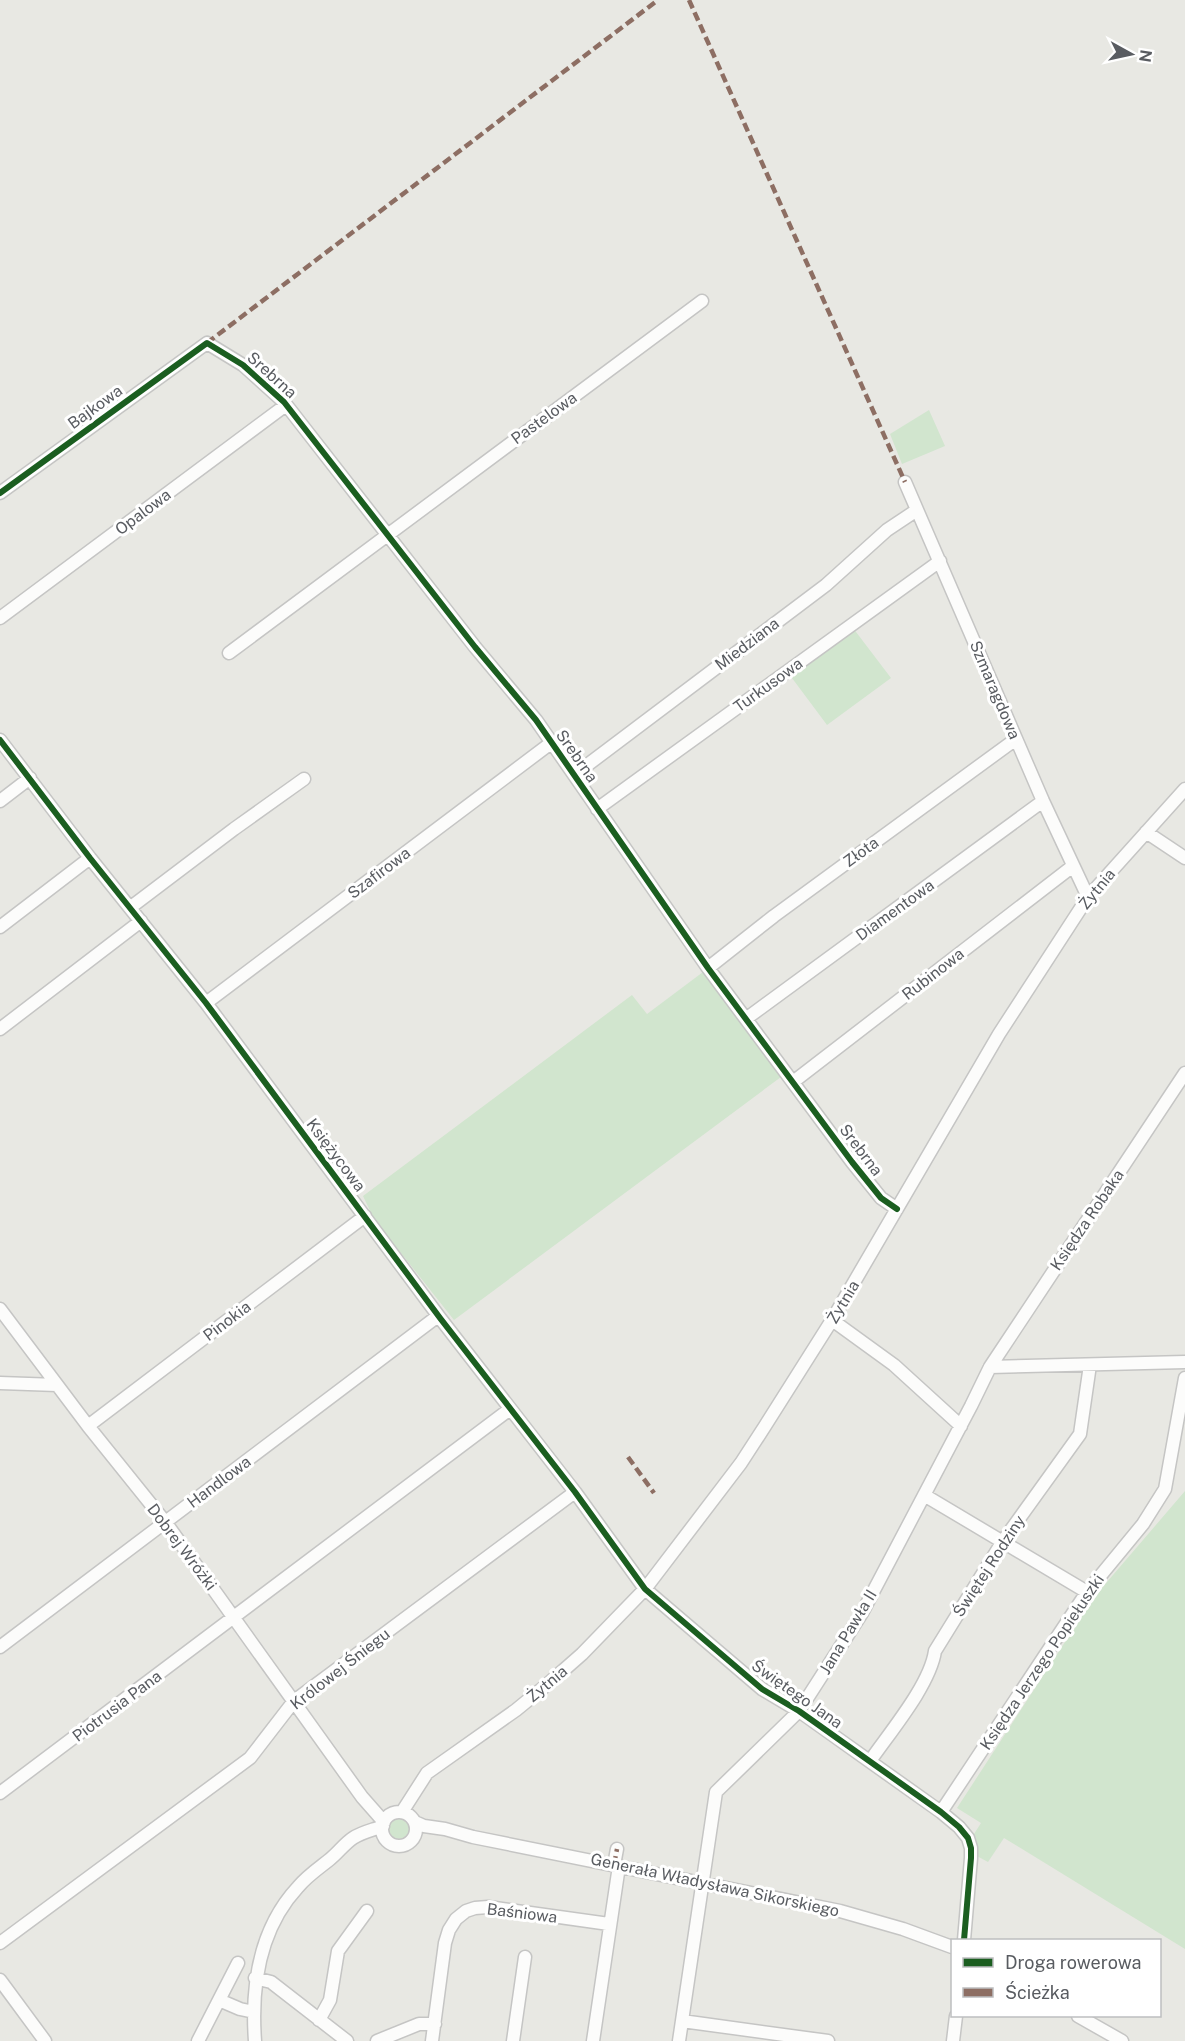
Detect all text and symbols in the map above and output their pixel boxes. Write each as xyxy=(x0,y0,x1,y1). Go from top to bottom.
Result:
north arrow xyxy=(1101,24,1161,84)
text: N xyxy=(1135,48,1156,64)
street label: Srebrna xyxy=(243,348,301,402)
street label: Bajkowa xyxy=(64,381,126,433)
street label: Pastelowa xyxy=(508,388,580,448)
street label: Opalowa xyxy=(112,485,174,539)
street label: Miedziana xyxy=(711,614,783,674)
street label: Szmaragdowa xyxy=(966,638,1024,742)
street label: Turkusowa xyxy=(730,654,806,716)
street label: Srebrna xyxy=(552,726,602,786)
street label: Złota xyxy=(840,833,882,871)
street label: Szafirowa xyxy=(344,843,414,903)
street label: Żytnia xyxy=(1074,864,1119,913)
street label: Diamentowa xyxy=(852,875,938,945)
street label: Rubinowa xyxy=(898,944,968,1004)
street label: Księżycowa xyxy=(302,1115,370,1195)
street label: Srebrna xyxy=(835,1120,887,1180)
street label: Księdza Robaka xyxy=(1046,1166,1128,1274)
street label: Żytnia xyxy=(822,1277,863,1327)
street label: Pinokia xyxy=(200,1297,254,1345)
street label: Handlowa xyxy=(184,1452,254,1512)
street label: Dobrej Wróżki xyxy=(143,1500,221,1594)
street label: Świętej Rodziny xyxy=(948,1511,1029,1620)
street label: Księdza Jerzego Popiełuszki xyxy=(976,1571,1108,1753)
street label: Jana Pawła II xyxy=(815,1586,881,1678)
street label: Królowej Śniegu xyxy=(286,1624,393,1714)
street label: Świętego Jana xyxy=(748,1655,847,1732)
street label: Żytnia xyxy=(522,1661,571,1706)
street label: Piotrusia Pana xyxy=(69,1666,165,1746)
street label: Generała Władysława Sikorskiego xyxy=(589,1849,841,1921)
street label: Baśniowa xyxy=(486,1899,558,1927)
legend xyxy=(951,1939,1161,2017)
text: Droga rowerowa xyxy=(1005,1952,1141,1973)
text: Ścieżka xyxy=(1005,1981,1070,2003)

